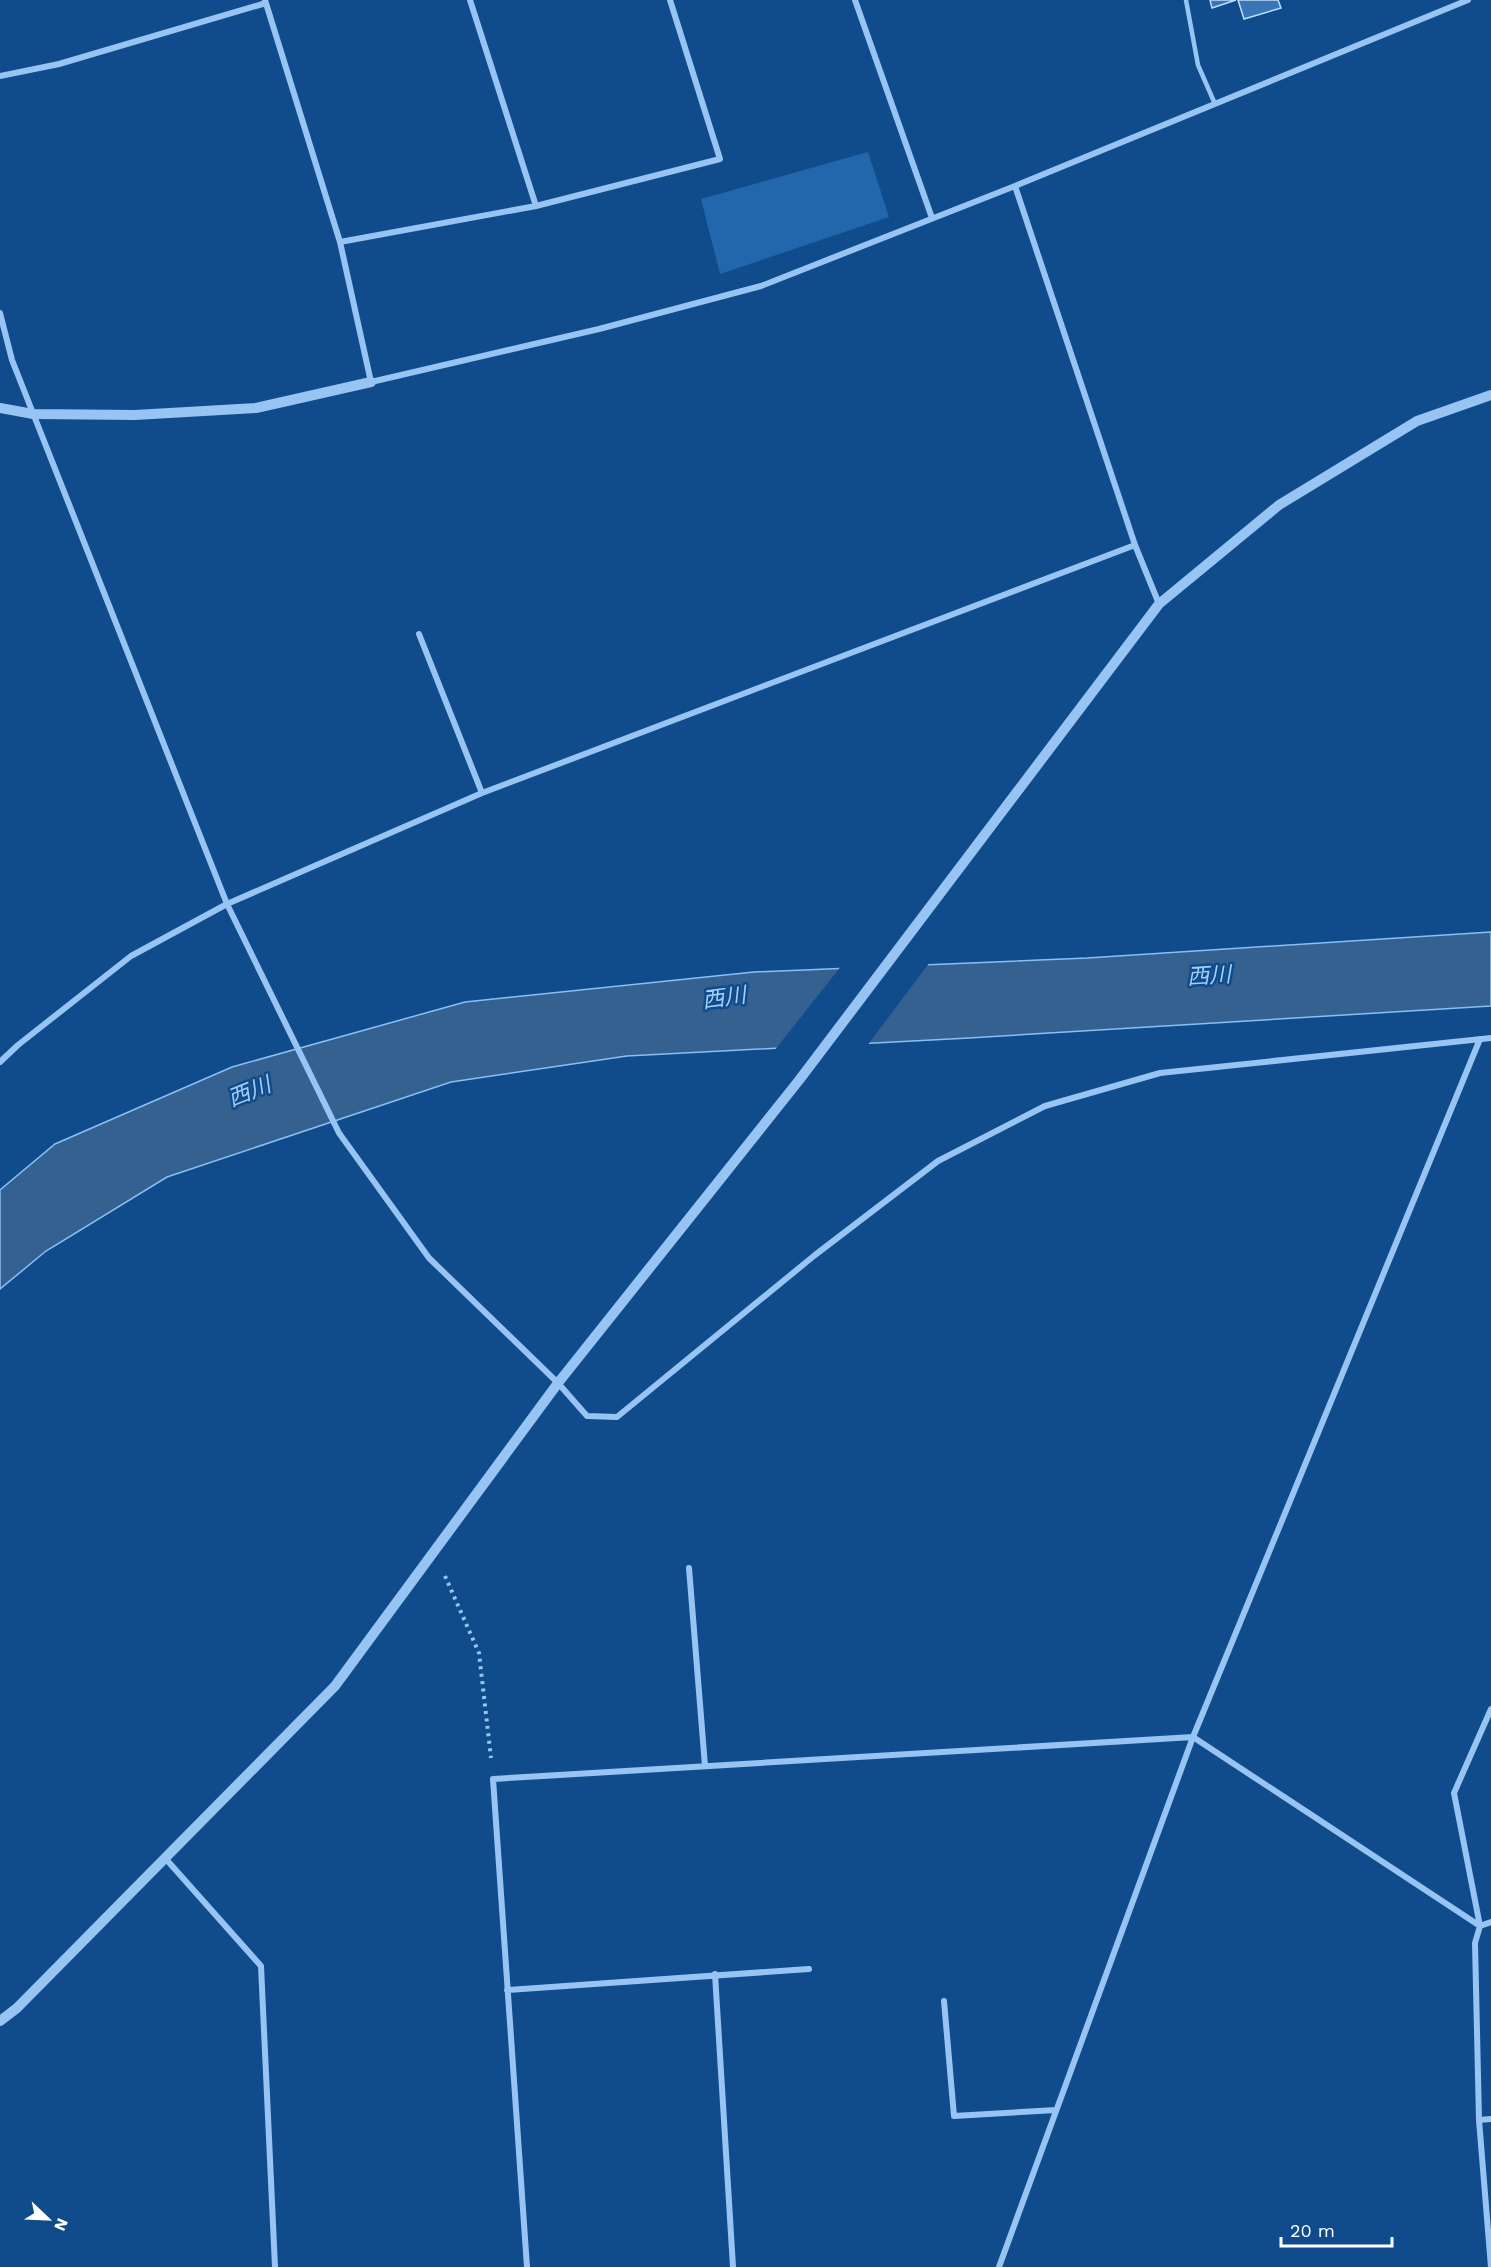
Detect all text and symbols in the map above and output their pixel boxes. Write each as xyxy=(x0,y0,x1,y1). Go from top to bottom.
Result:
water label: 西川 xyxy=(1186,961,1234,990)
water label: 西川 xyxy=(701,982,750,1013)
water label: 西川 xyxy=(224,1071,276,1111)
north arrow xyxy=(18,2189,78,2249)
scale bar xyxy=(1281,2210,1392,2248)
text: N xyxy=(50,2215,72,2234)
text: 20 m xyxy=(1290,2220,1335,2241)

